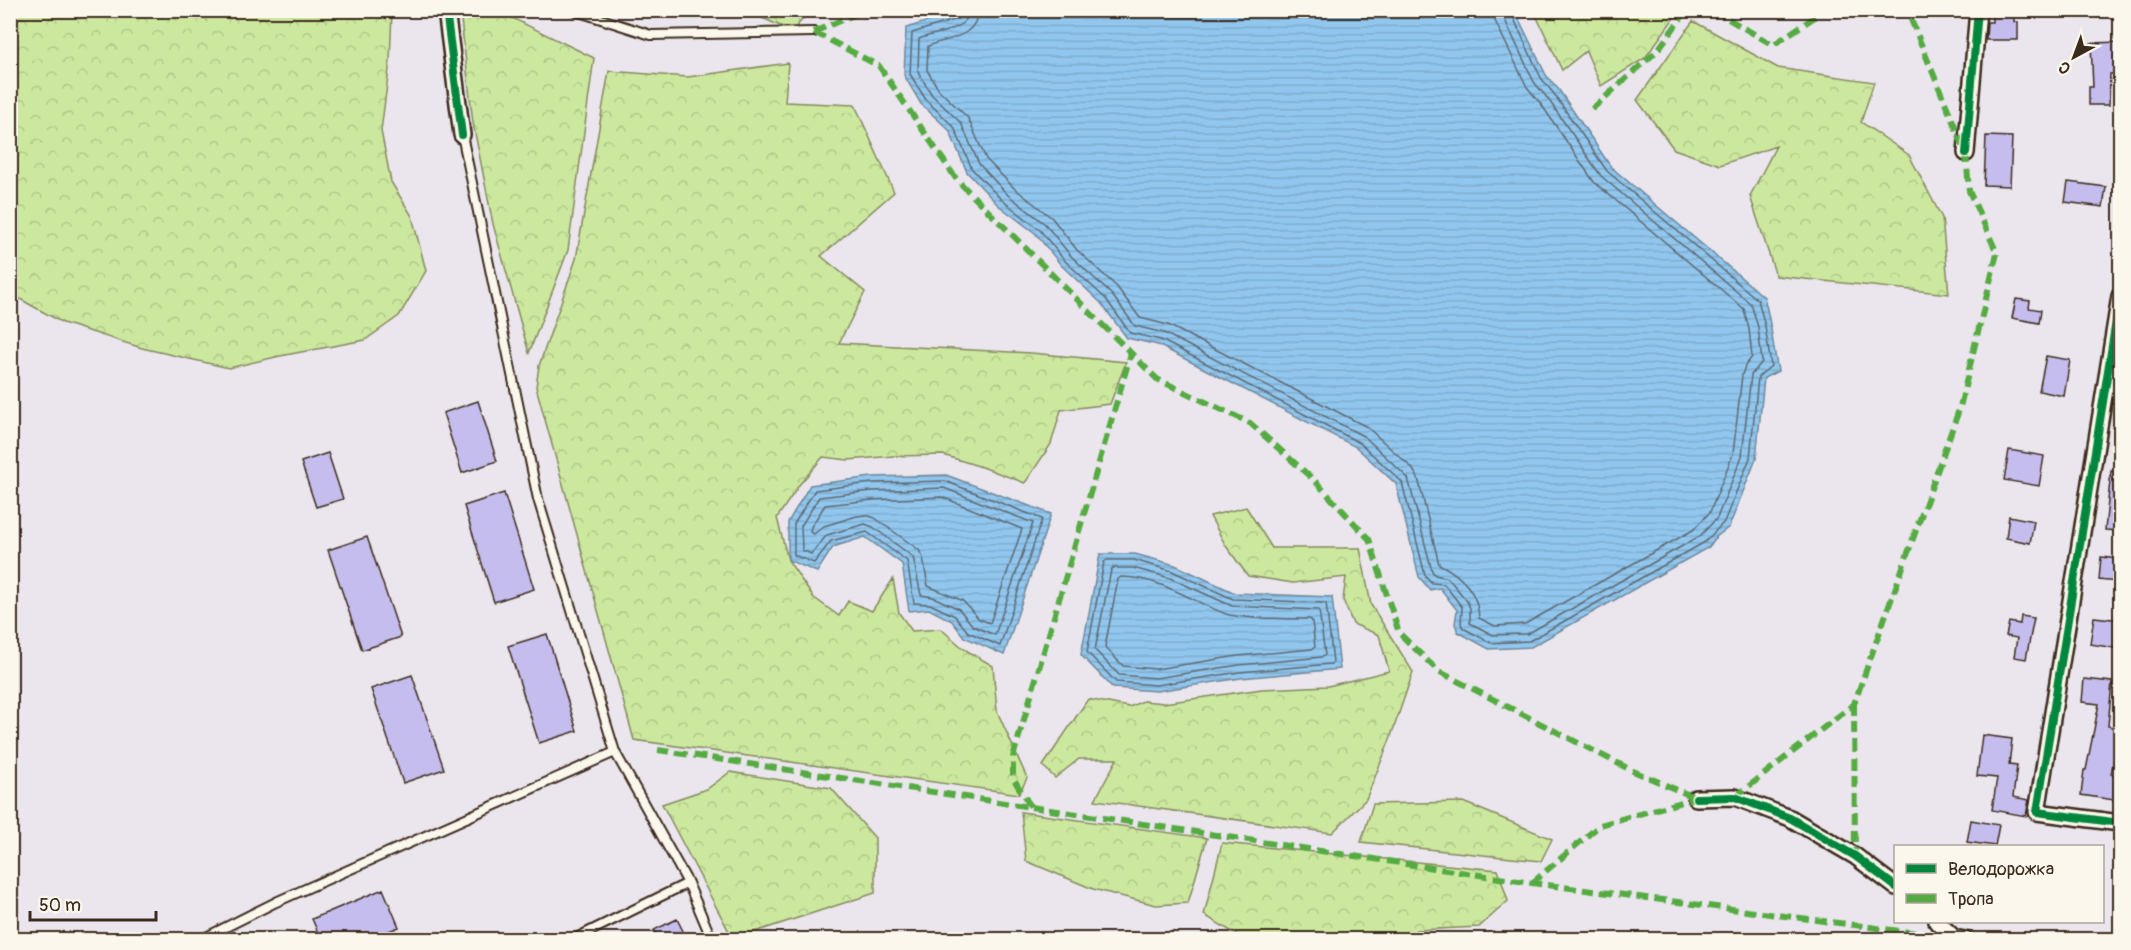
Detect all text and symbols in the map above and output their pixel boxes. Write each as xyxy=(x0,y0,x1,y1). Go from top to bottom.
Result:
north arrow xyxy=(2044,27,2104,87)
text: С xyxy=(2054,57,2075,78)
legend xyxy=(1894,845,2104,923)
text: Велодорожка xyxy=(1948,858,2054,881)
scale bar xyxy=(30,884,156,922)
text: Тропа xyxy=(1948,888,1994,911)
text: 50 m xyxy=(39,894,81,917)

